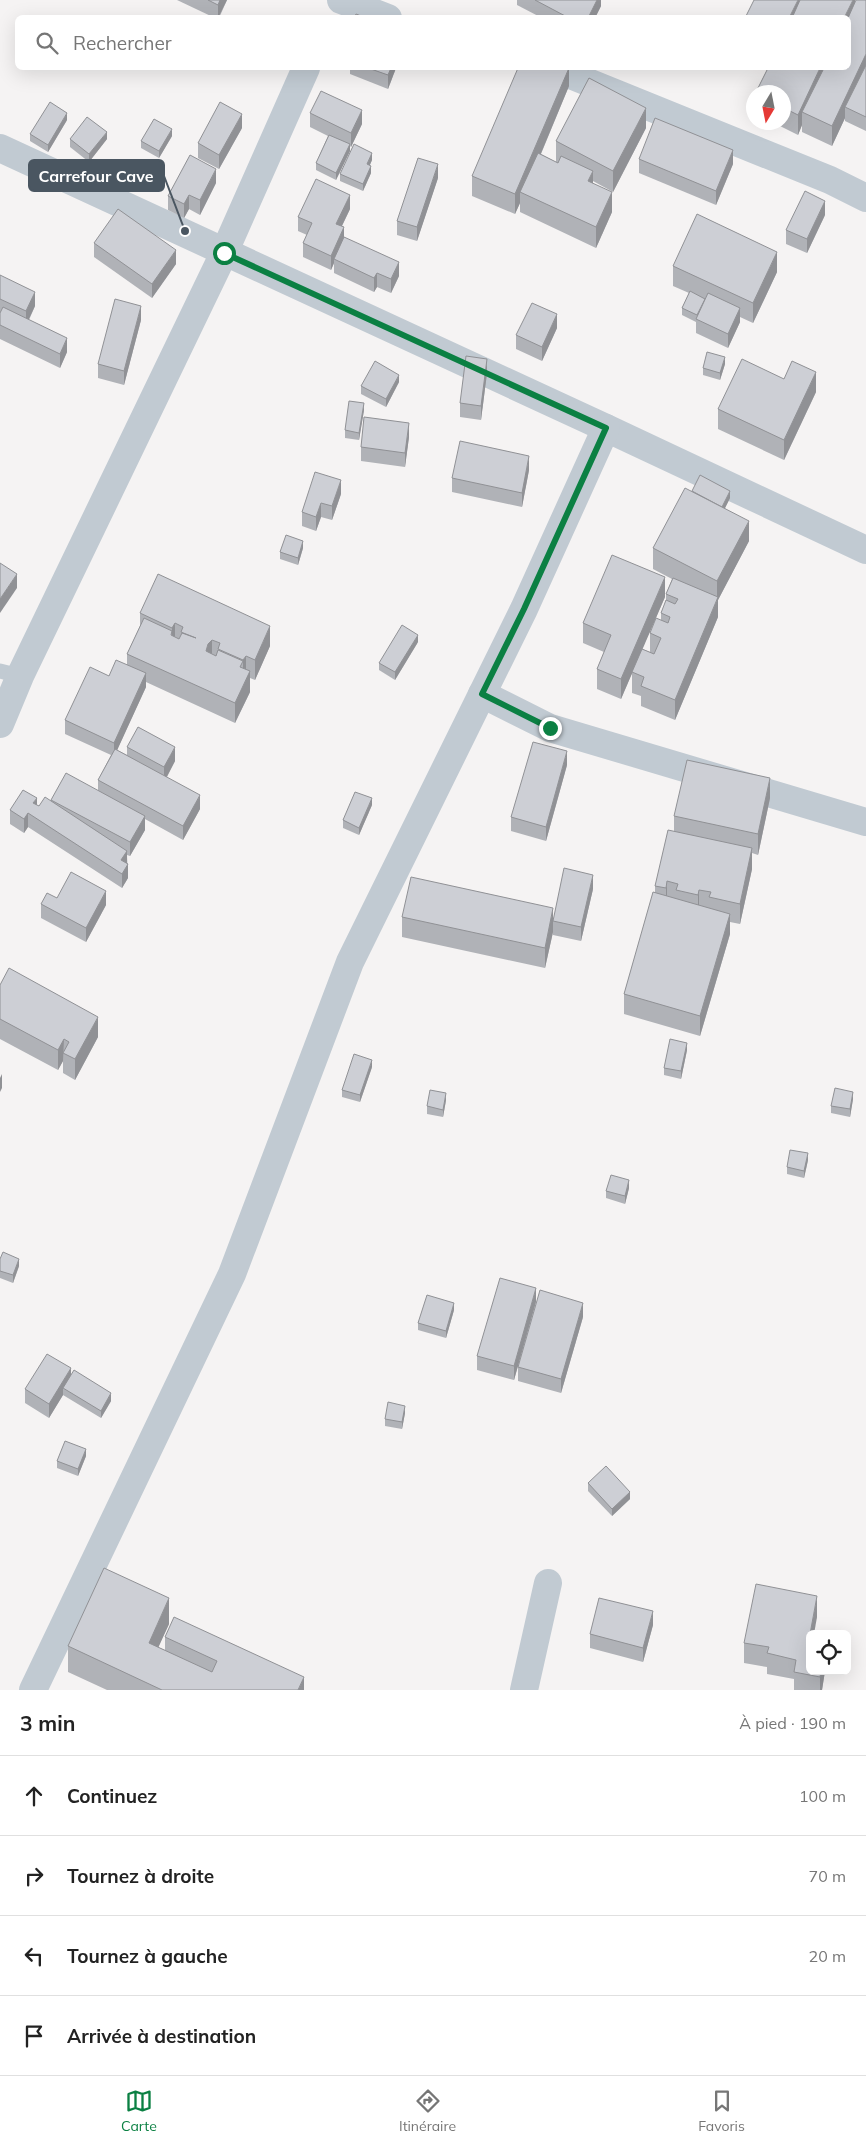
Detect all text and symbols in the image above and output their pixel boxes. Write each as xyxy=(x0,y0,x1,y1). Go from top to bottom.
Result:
search box xyxy=(15,15,851,70)
icon: search xyxy=(33,29,61,57)
text: Rechercher xyxy=(73,31,172,55)
north arrow xyxy=(746,85,791,130)
callout: Carrefour Cave xyxy=(29,160,164,191)
text: Carrefour Cave xyxy=(39,166,154,186)
route start xyxy=(213,242,236,265)
route end xyxy=(539,717,562,740)
map controls xyxy=(806,1630,851,1675)
button: locate xyxy=(806,1630,851,1675)
text: 3 min xyxy=(20,1710,75,1736)
text: À pied · 190 m xyxy=(739,1713,846,1733)
icon: ahead xyxy=(20,1782,48,1810)
text: Continuez xyxy=(67,1784,157,1808)
text: 100 m xyxy=(799,1786,846,1806)
icon: right xyxy=(20,1862,48,1890)
text: Tournez à droite xyxy=(67,1864,214,1888)
text: 70 m xyxy=(809,1866,846,1886)
icon: left xyxy=(20,1942,48,1970)
text: Tournez à gauche xyxy=(67,1944,228,1968)
text: 20 m xyxy=(809,1946,846,1966)
icon: arrive xyxy=(20,2022,48,2050)
text: Arrivée à destination xyxy=(67,2024,256,2048)
tab: Carte xyxy=(121,2087,157,2135)
tab: Itinéraire xyxy=(399,2087,456,2135)
tab: Favoris xyxy=(698,2087,745,2135)

